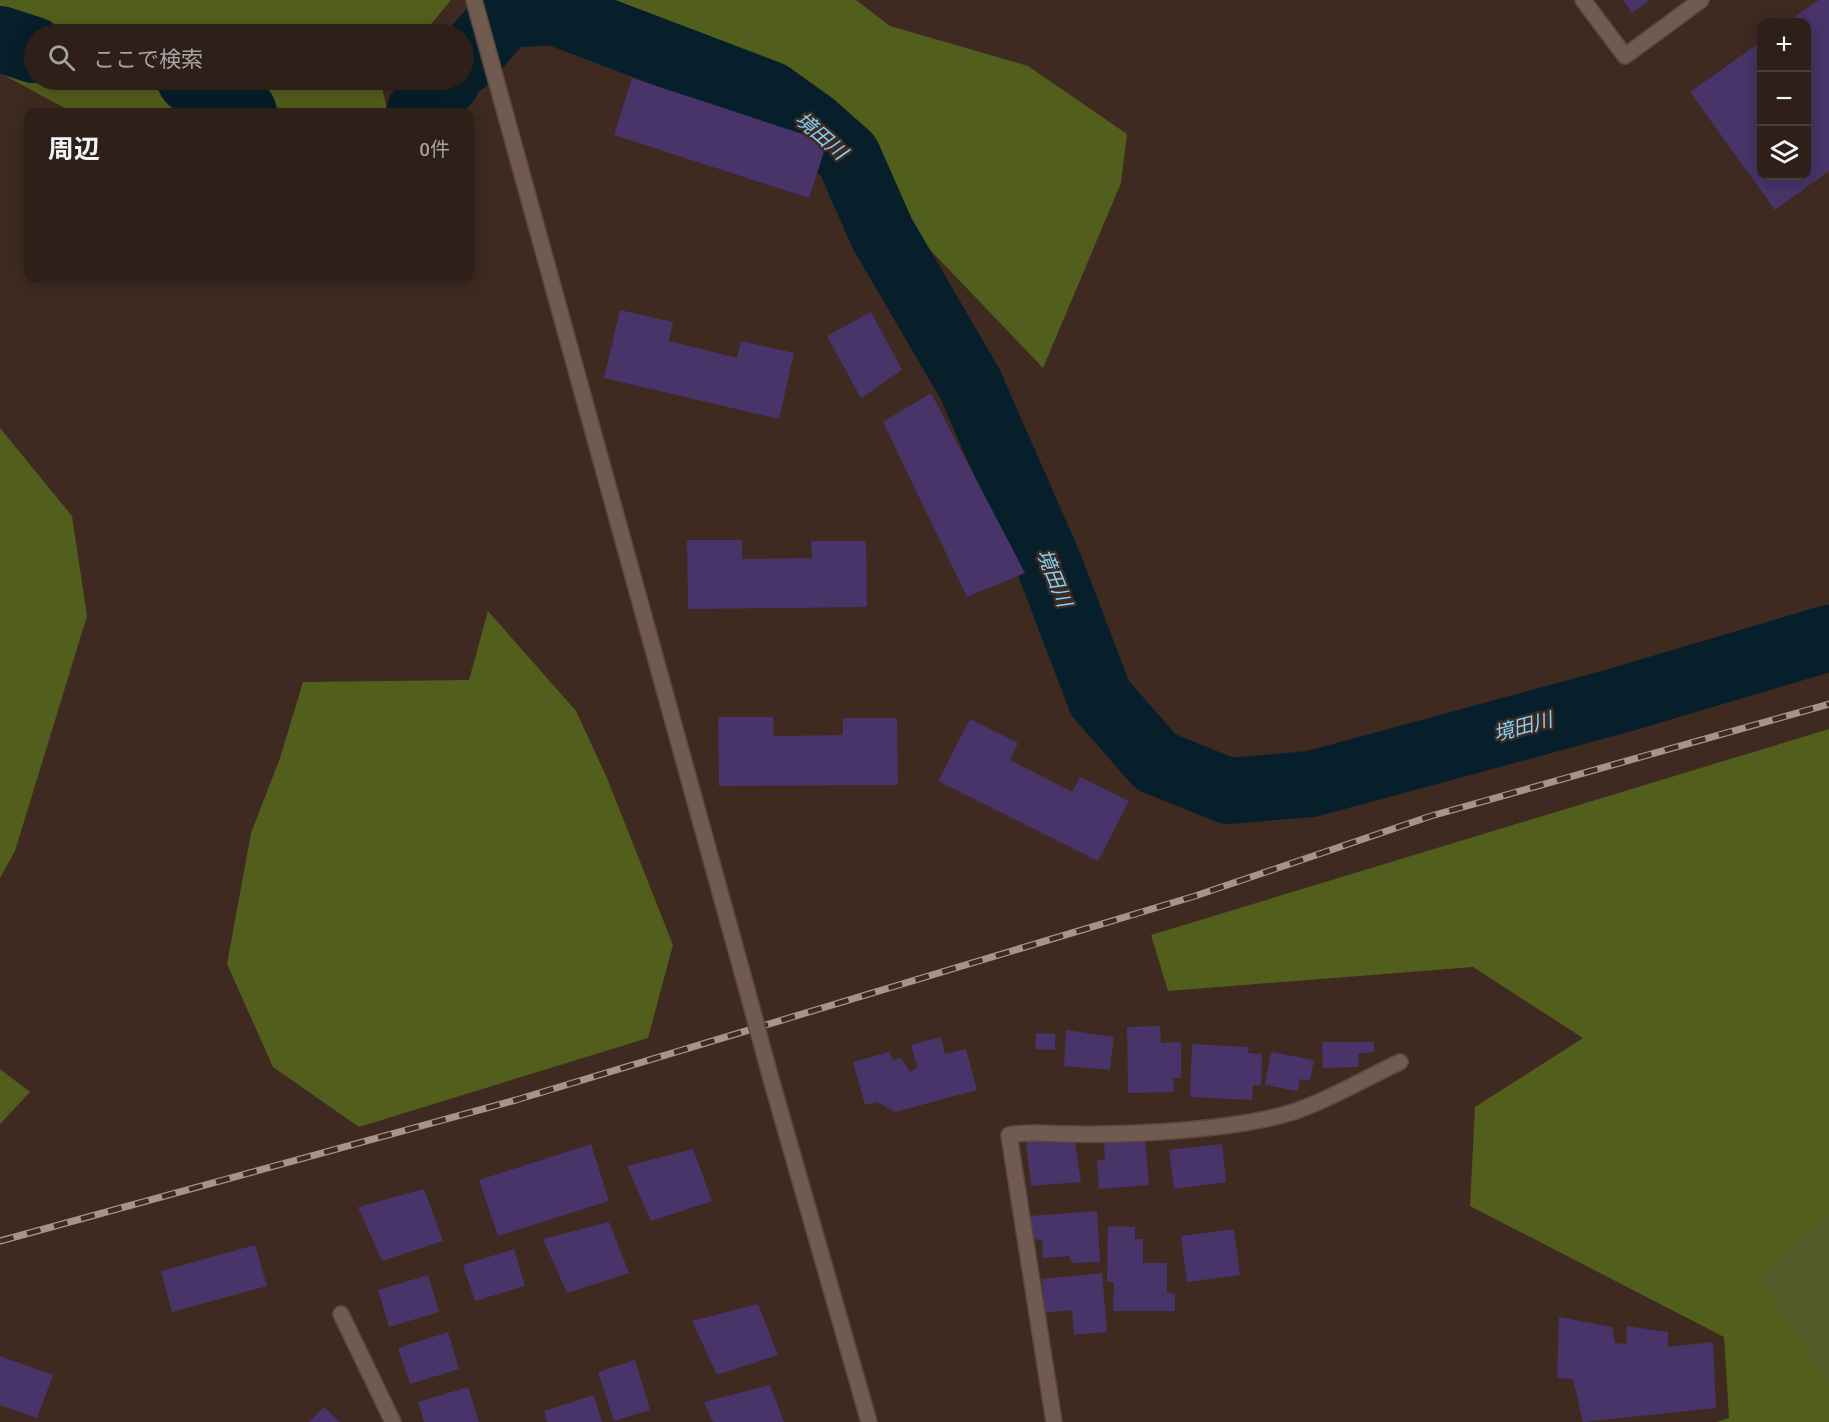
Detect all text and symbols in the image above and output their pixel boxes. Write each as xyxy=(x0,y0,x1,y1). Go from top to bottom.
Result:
map controls xyxy=(1757,18,1811,180)
button: + xyxy=(1757,18,1811,72)
search box xyxy=(24,24,474,90)
icon: search xyxy=(45,41,78,74)
text: ここで検索 xyxy=(93,46,203,73)
button: − xyxy=(1757,72,1811,126)
water label: 境田川 xyxy=(790,107,853,166)
button: layers xyxy=(1757,126,1811,180)
text: 周辺 xyxy=(48,134,100,166)
text: 0件 xyxy=(419,137,450,162)
water label: 境田川 xyxy=(1031,546,1078,612)
water label: 境田川 xyxy=(1491,707,1557,747)

